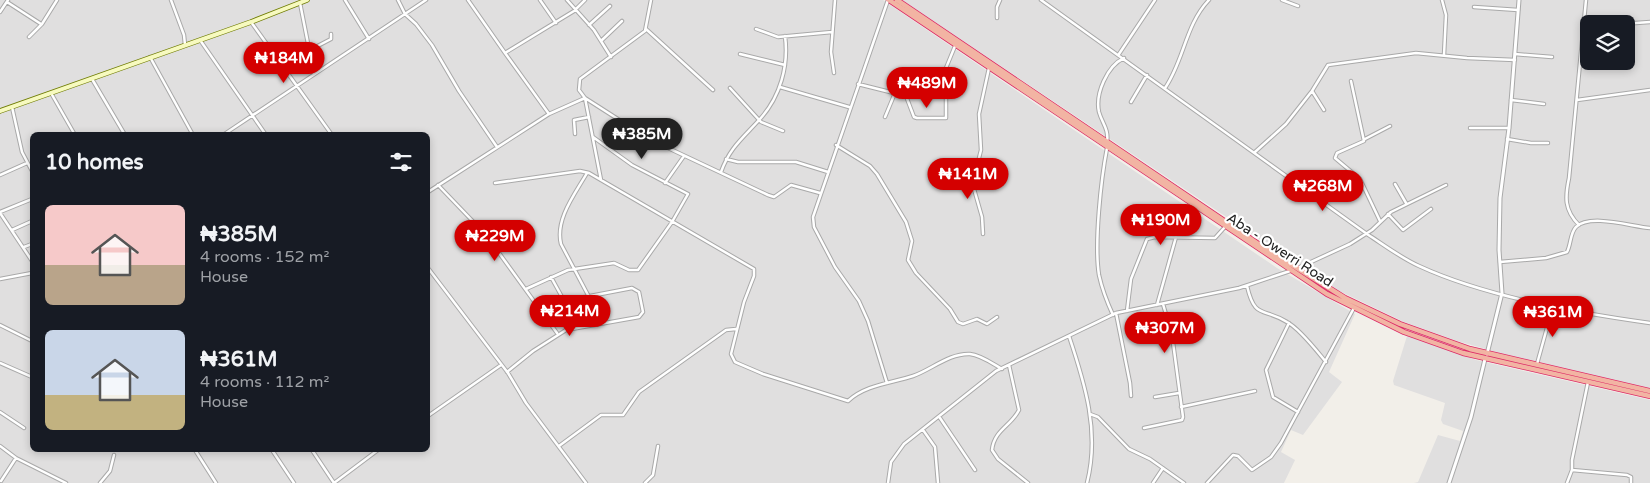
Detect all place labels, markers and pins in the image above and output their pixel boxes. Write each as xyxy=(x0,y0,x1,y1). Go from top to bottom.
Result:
pin: ₦184M xyxy=(249,42,319,84)
pin: ₦489M xyxy=(892,66,962,109)
pin: ₦385M xyxy=(607,118,677,160)
pin: ₦141M xyxy=(933,158,1003,200)
pin: ₦268M xyxy=(1288,170,1358,212)
pin: ₦190M xyxy=(1126,204,1196,246)
pin: ₦229M xyxy=(460,220,530,262)
pin: ₦214M xyxy=(535,294,605,337)
pin: ₦361M xyxy=(1518,296,1588,338)
pin: ₦307M xyxy=(1130,312,1200,354)

